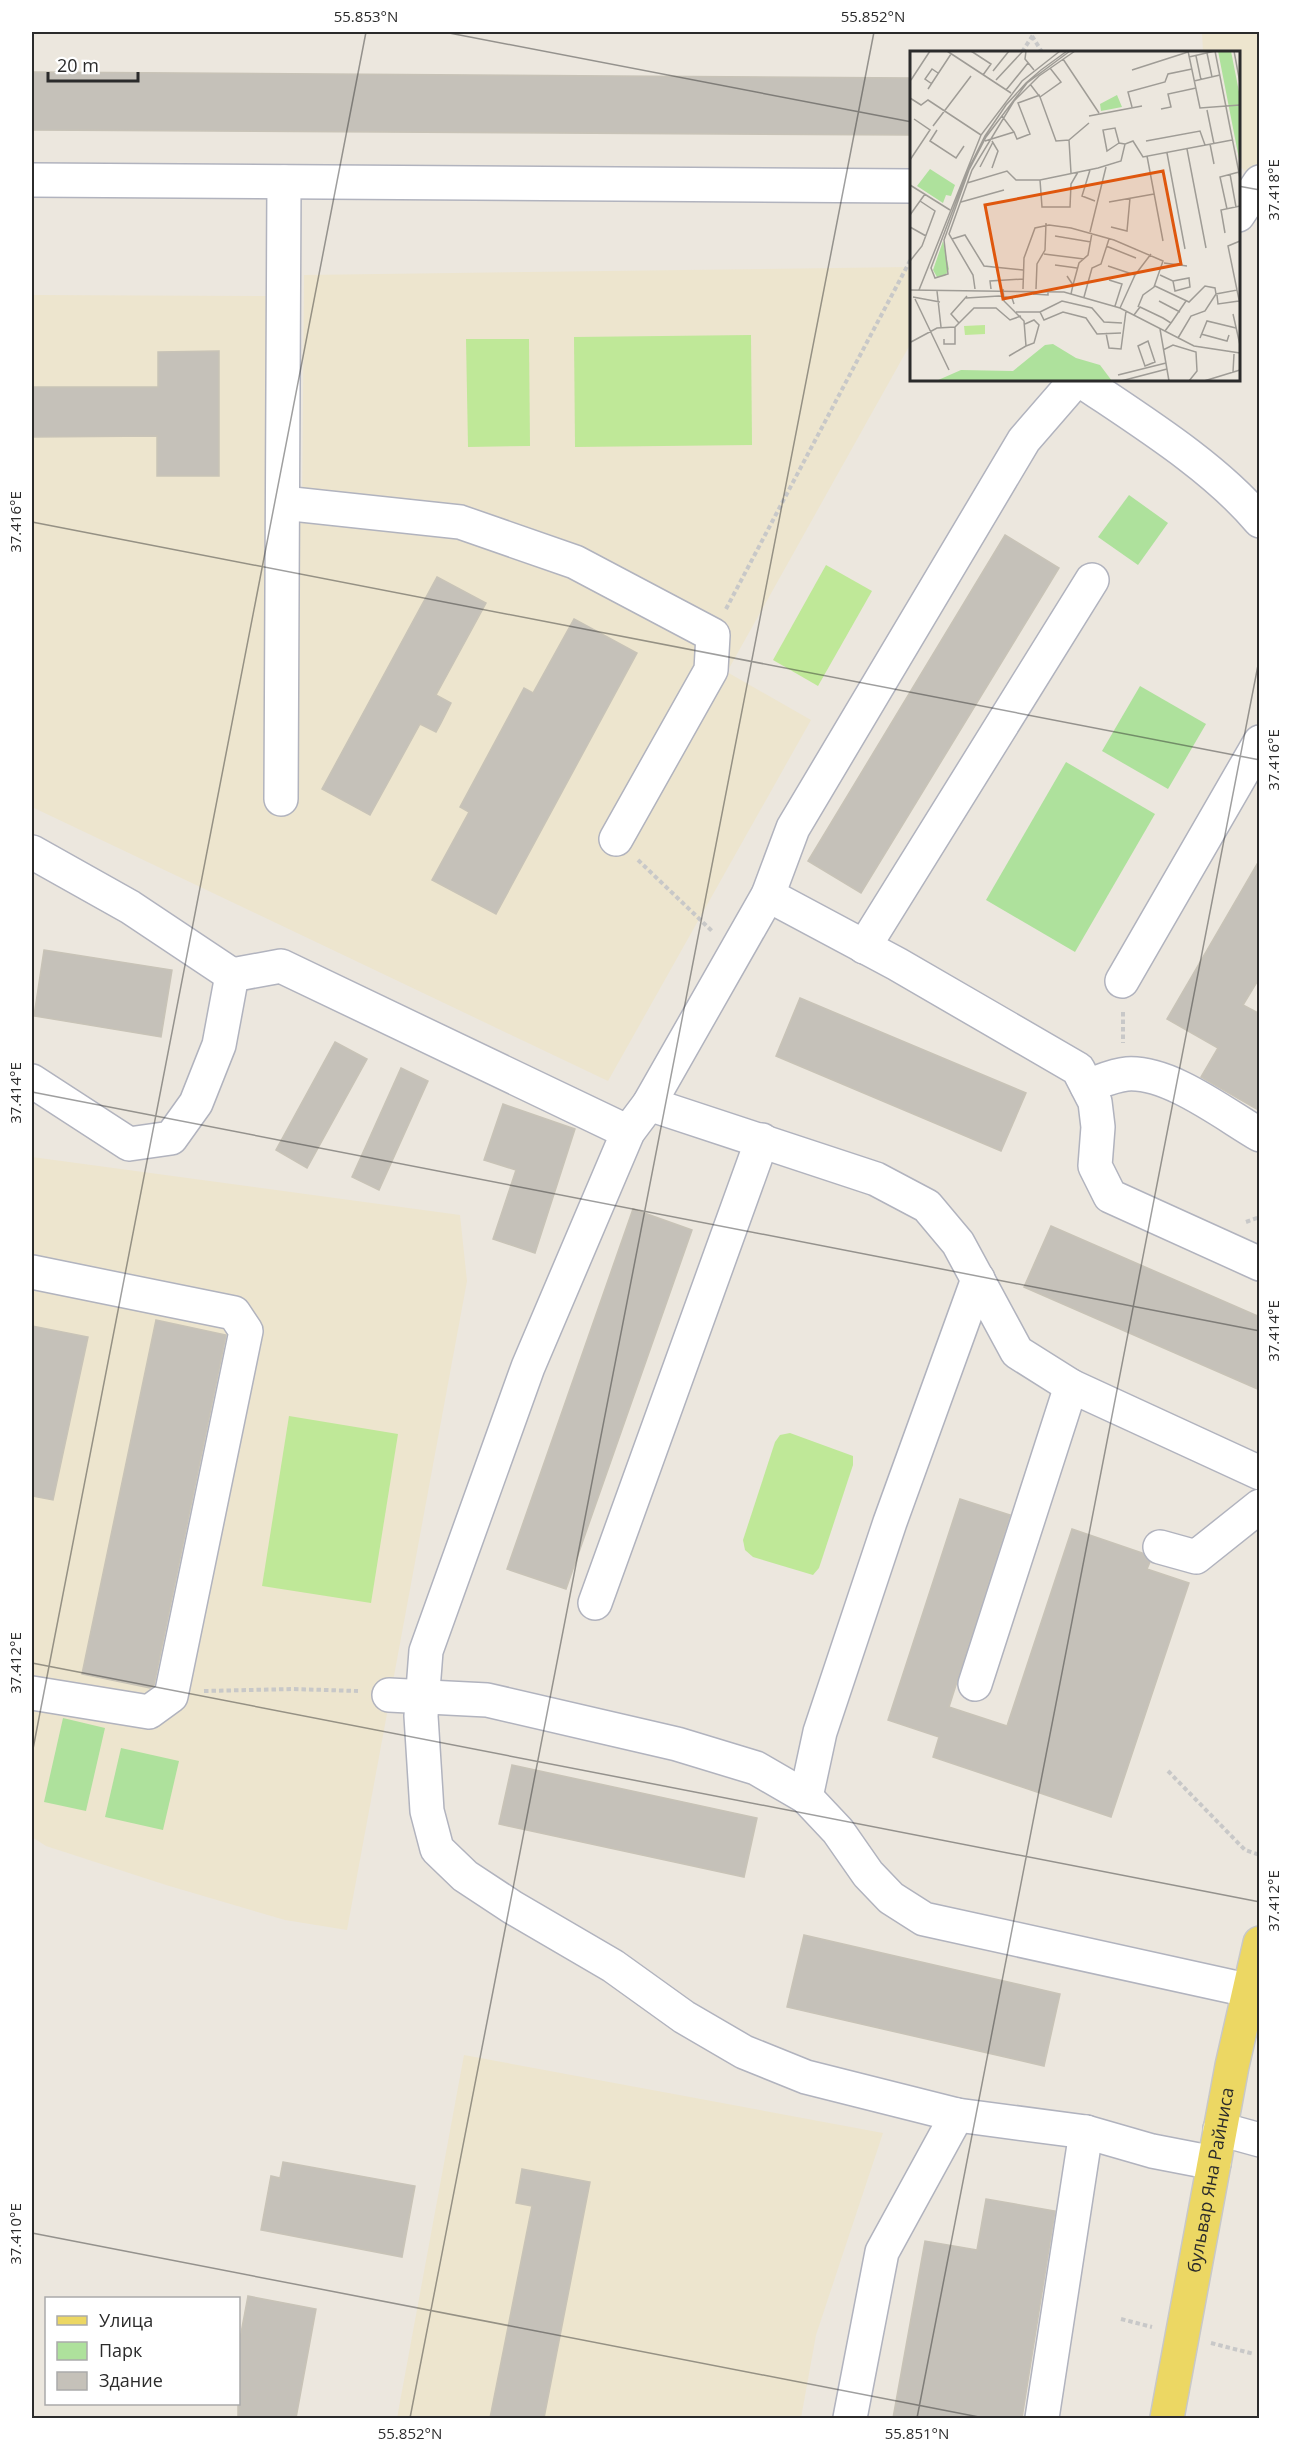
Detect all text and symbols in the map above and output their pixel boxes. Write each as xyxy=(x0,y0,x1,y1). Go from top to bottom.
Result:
text: 55.853°N xyxy=(334,6,398,26)
text: 55.852°N xyxy=(841,6,905,26)
scale bar xyxy=(48,45,138,83)
inset map xyxy=(910,51,1240,381)
text: 20 m xyxy=(57,53,99,77)
text: 37.418°E xyxy=(1263,159,1283,221)
text: 37.416°E xyxy=(5,491,25,553)
text: 37.416°E xyxy=(1263,729,1283,791)
text: 37.414°E xyxy=(5,1062,25,1124)
text: 37.414°E xyxy=(1263,1300,1283,1362)
text: 37.412°E xyxy=(5,1632,25,1694)
text: 37.412°E xyxy=(1263,1870,1283,1932)
street label: бульвар Яна Райниса xyxy=(1181,2085,1239,2274)
text: 37.410°E xyxy=(5,2203,25,2265)
legend xyxy=(45,2297,240,2405)
text: Улица xyxy=(99,2308,153,2332)
text: Парк xyxy=(99,2338,143,2362)
text: Здание xyxy=(99,2368,163,2392)
text: 55.852°N xyxy=(378,2423,442,2443)
text: 55.851°N xyxy=(885,2423,949,2443)

